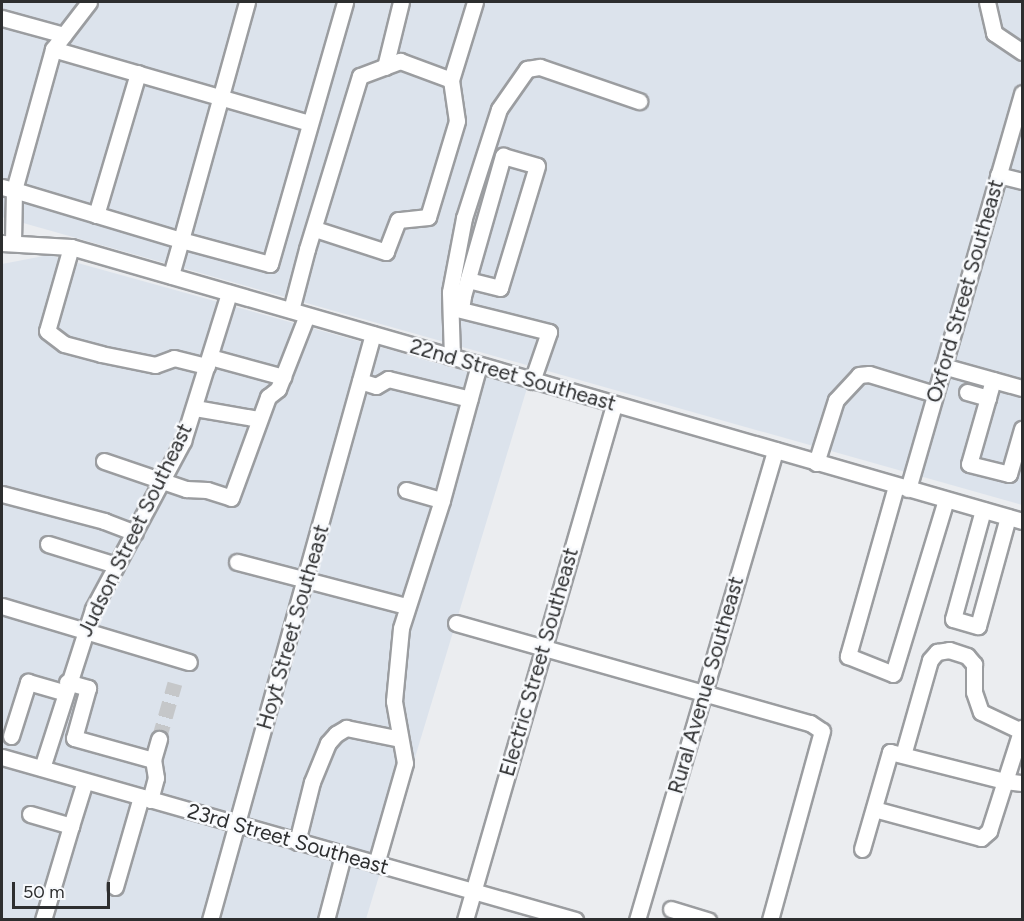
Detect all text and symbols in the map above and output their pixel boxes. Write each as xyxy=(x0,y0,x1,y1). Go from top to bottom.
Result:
street label: Oxford Street Southeast xyxy=(921,176,1009,406)
street label: 22nd Street Southeast xyxy=(407,334,619,416)
street label: Judson Street Southeast xyxy=(72,419,198,641)
street label: Hoyt Street Southeast xyxy=(252,522,334,732)
street label: Electric Street Southeast xyxy=(494,545,584,779)
street label: Rural Avenue Southeast xyxy=(663,573,749,797)
street label: 23rd Street Southeast xyxy=(185,798,391,880)
scale bar xyxy=(15,870,112,908)
text: 50 m xyxy=(23,881,65,903)

